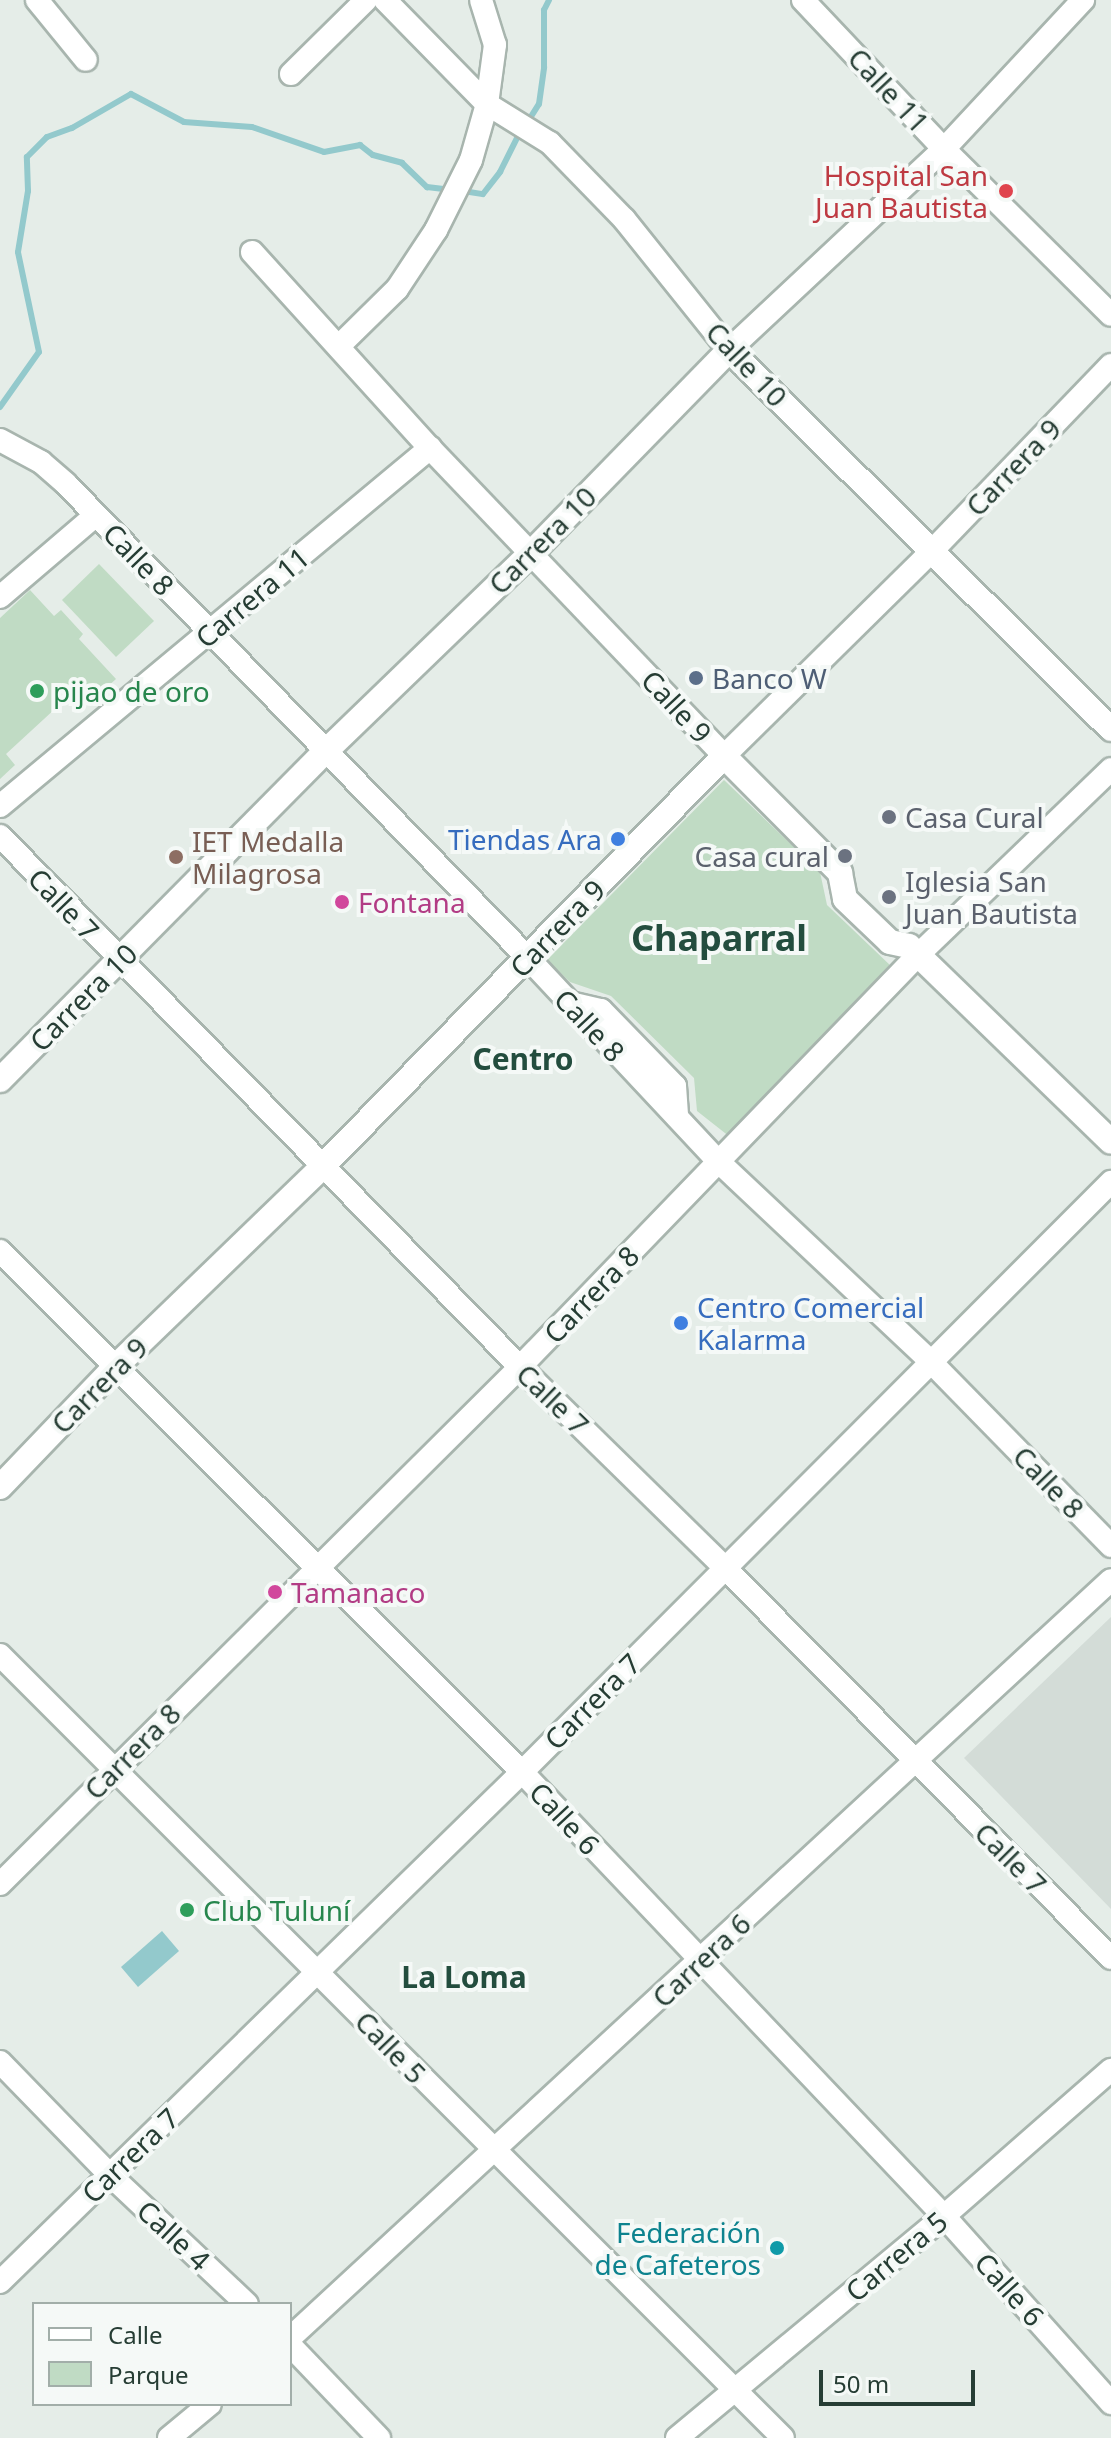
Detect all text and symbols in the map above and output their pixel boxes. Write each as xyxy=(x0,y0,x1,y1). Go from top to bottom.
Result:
street label: Calle 11 xyxy=(842,41,936,139)
place label: Hospital San Juan Bautista xyxy=(815,158,988,224)
marker: Hospital San Juan Bautista xyxy=(995,180,1017,202)
street label: Calle 10 xyxy=(700,315,794,413)
street label: Carrera 9 xyxy=(959,412,1067,522)
street label: Carrera 10 xyxy=(481,479,603,601)
street label: Calle 8 xyxy=(97,516,181,602)
street label: Carrera 11 xyxy=(188,540,316,654)
place label: Banco W xyxy=(712,661,827,695)
street label: Calle 9 xyxy=(635,663,719,749)
marker: Banco W xyxy=(687,669,705,687)
place label: pijao de oro xyxy=(53,674,210,708)
marker: pijao de oro xyxy=(28,682,46,700)
place label: Casa Cural xyxy=(905,800,1044,834)
marker: Casa Cural xyxy=(880,808,898,826)
place label: Tiendas Ara xyxy=(448,822,602,856)
place label: IET Medalla Milagrosa xyxy=(192,824,344,890)
marker: Tiendas Ara xyxy=(609,830,627,848)
place label: Casa cural xyxy=(695,839,829,873)
marker: Casa cural xyxy=(836,847,854,865)
marker: IET Medalla Milagrosa xyxy=(167,848,185,866)
street label: Calle 7 xyxy=(22,861,106,947)
place label: Iglesia San Juan Bautista xyxy=(905,864,1078,930)
street label: Carrera 9 xyxy=(503,873,611,983)
place label: Fontana xyxy=(358,885,466,919)
marker: Iglesia San Juan Bautista xyxy=(880,888,898,906)
marker: Fontana xyxy=(333,893,351,911)
district label: Chaparral xyxy=(631,916,807,960)
street label: Carrera 10 xyxy=(22,936,144,1058)
street label: Calle 8 xyxy=(548,982,632,1068)
district label: Centro xyxy=(472,1041,574,1077)
street label: Carrera 8 xyxy=(537,1239,645,1349)
place label: Centro Comercial Kalarma xyxy=(697,1290,924,1356)
marker: Centro Comercial Kalarma xyxy=(672,1314,690,1332)
street label: Carrera 9 xyxy=(44,1330,154,1440)
street label: Calle 7 xyxy=(510,1357,596,1441)
street label: Calle 8 xyxy=(1007,1439,1091,1525)
place label: Tamanaco xyxy=(291,1575,425,1609)
marker: Tamanaco xyxy=(266,1583,284,1601)
street label: Carrera 7 xyxy=(537,1646,647,1756)
street label: Carrera 8 xyxy=(77,1696,187,1806)
street label: Calle 6 xyxy=(523,1775,607,1861)
street label: Calle 7 xyxy=(968,1815,1054,1901)
place label: Club Tuluní xyxy=(203,1893,350,1927)
marker: Club Tuluní xyxy=(178,1901,196,1919)
street label: Carrera 6 xyxy=(645,1906,757,2014)
district label: La Loma xyxy=(401,1959,527,1995)
street label: Calle 5 xyxy=(349,2004,433,2090)
street label: Carrera 7 xyxy=(75,2101,185,2209)
street label: Calle 4 xyxy=(131,2193,217,2277)
street label: Carrera 5 xyxy=(839,2204,953,2308)
place label: Federación de Cafeteros xyxy=(595,2215,761,2281)
marker: Federación de Cafeteros xyxy=(768,2239,786,2257)
street label: Calle 6 xyxy=(968,2245,1052,2333)
legend xyxy=(32,2302,292,2406)
text: Calle xyxy=(108,2318,163,2351)
scale bar xyxy=(823,2354,979,2404)
text: Parque xyxy=(108,2358,189,2391)
text: 50 m xyxy=(833,2367,889,2400)

